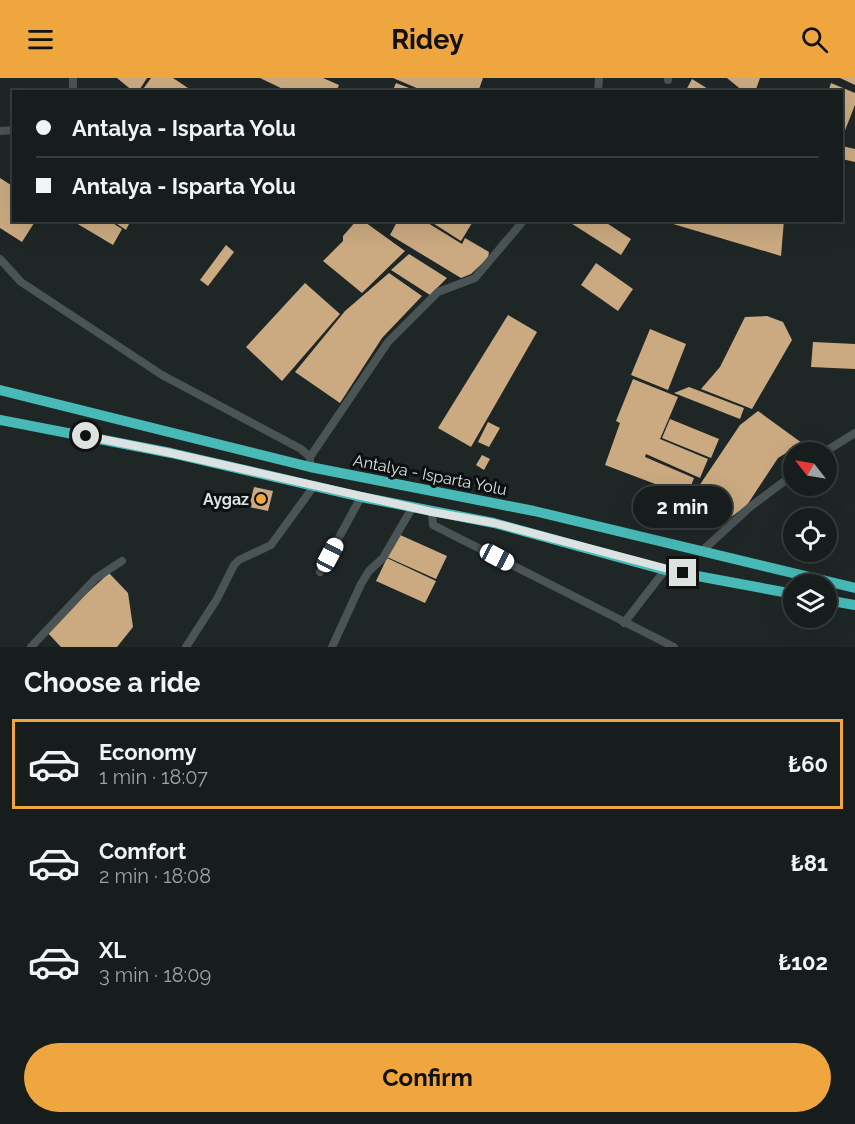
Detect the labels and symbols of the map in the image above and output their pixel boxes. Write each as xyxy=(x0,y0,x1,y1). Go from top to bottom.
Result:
route start xyxy=(72,422,99,449)
north arrow xyxy=(783,442,837,496)
street label: Antalya - Isparta Yolu xyxy=(352,451,508,499)
callout: 2 min xyxy=(634,486,732,528)
place label: Aygaz xyxy=(203,490,249,509)
marker: Aygaz xyxy=(254,492,268,506)
car xyxy=(314,535,346,575)
car xyxy=(477,541,517,573)
route end xyxy=(669,559,696,586)

